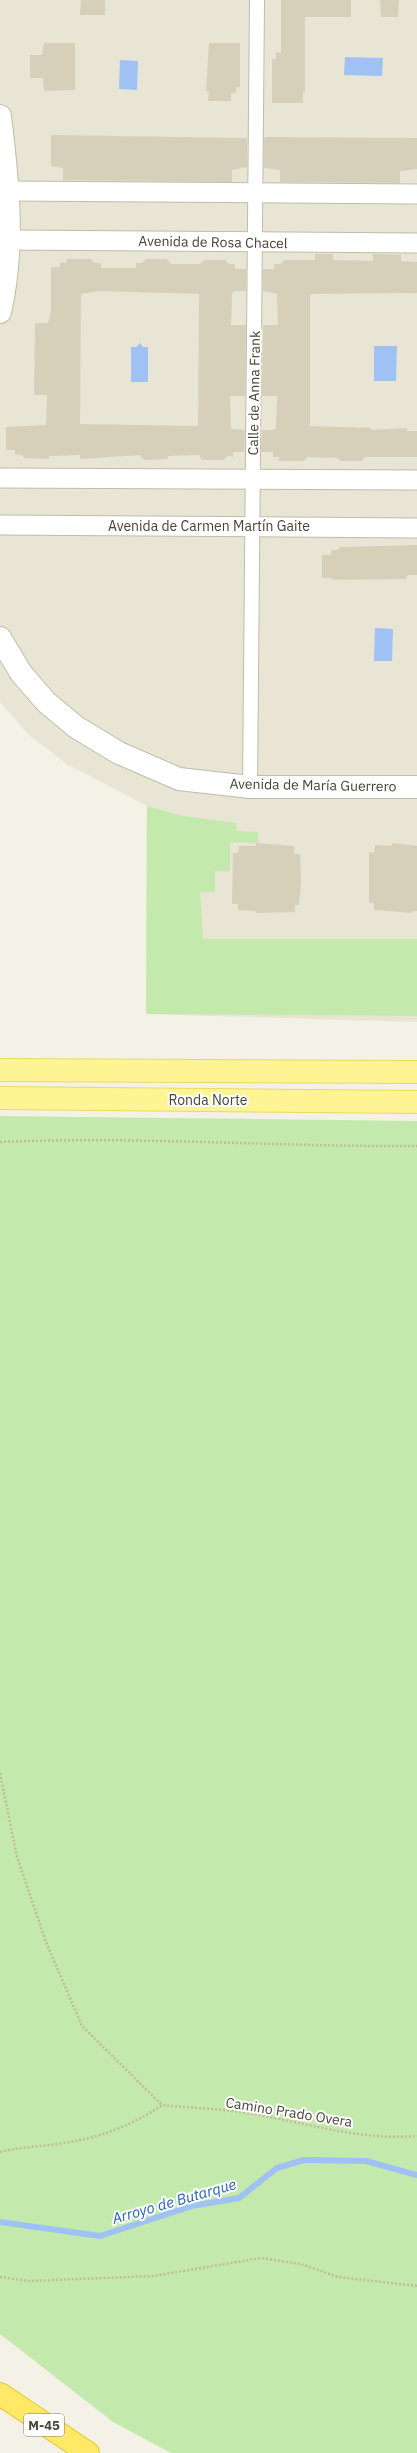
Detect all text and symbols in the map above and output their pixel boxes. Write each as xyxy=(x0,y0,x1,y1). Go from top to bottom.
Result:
street label: Avenida de Rosa Chacel xyxy=(138,232,288,252)
street label: Calle de Anna Frank xyxy=(244,330,264,456)
street label: Avenida de Carmen Martín Gaite xyxy=(108,517,310,535)
street label: Avenida de María Guerrero xyxy=(229,775,397,795)
street label: Ronda Norte xyxy=(169,1091,248,1109)
street label: Camino Prado Overa xyxy=(224,2093,354,2131)
water label: Arroyo de Butarque xyxy=(109,2174,239,2228)
road number: M-45 xyxy=(24,2414,64,2436)

